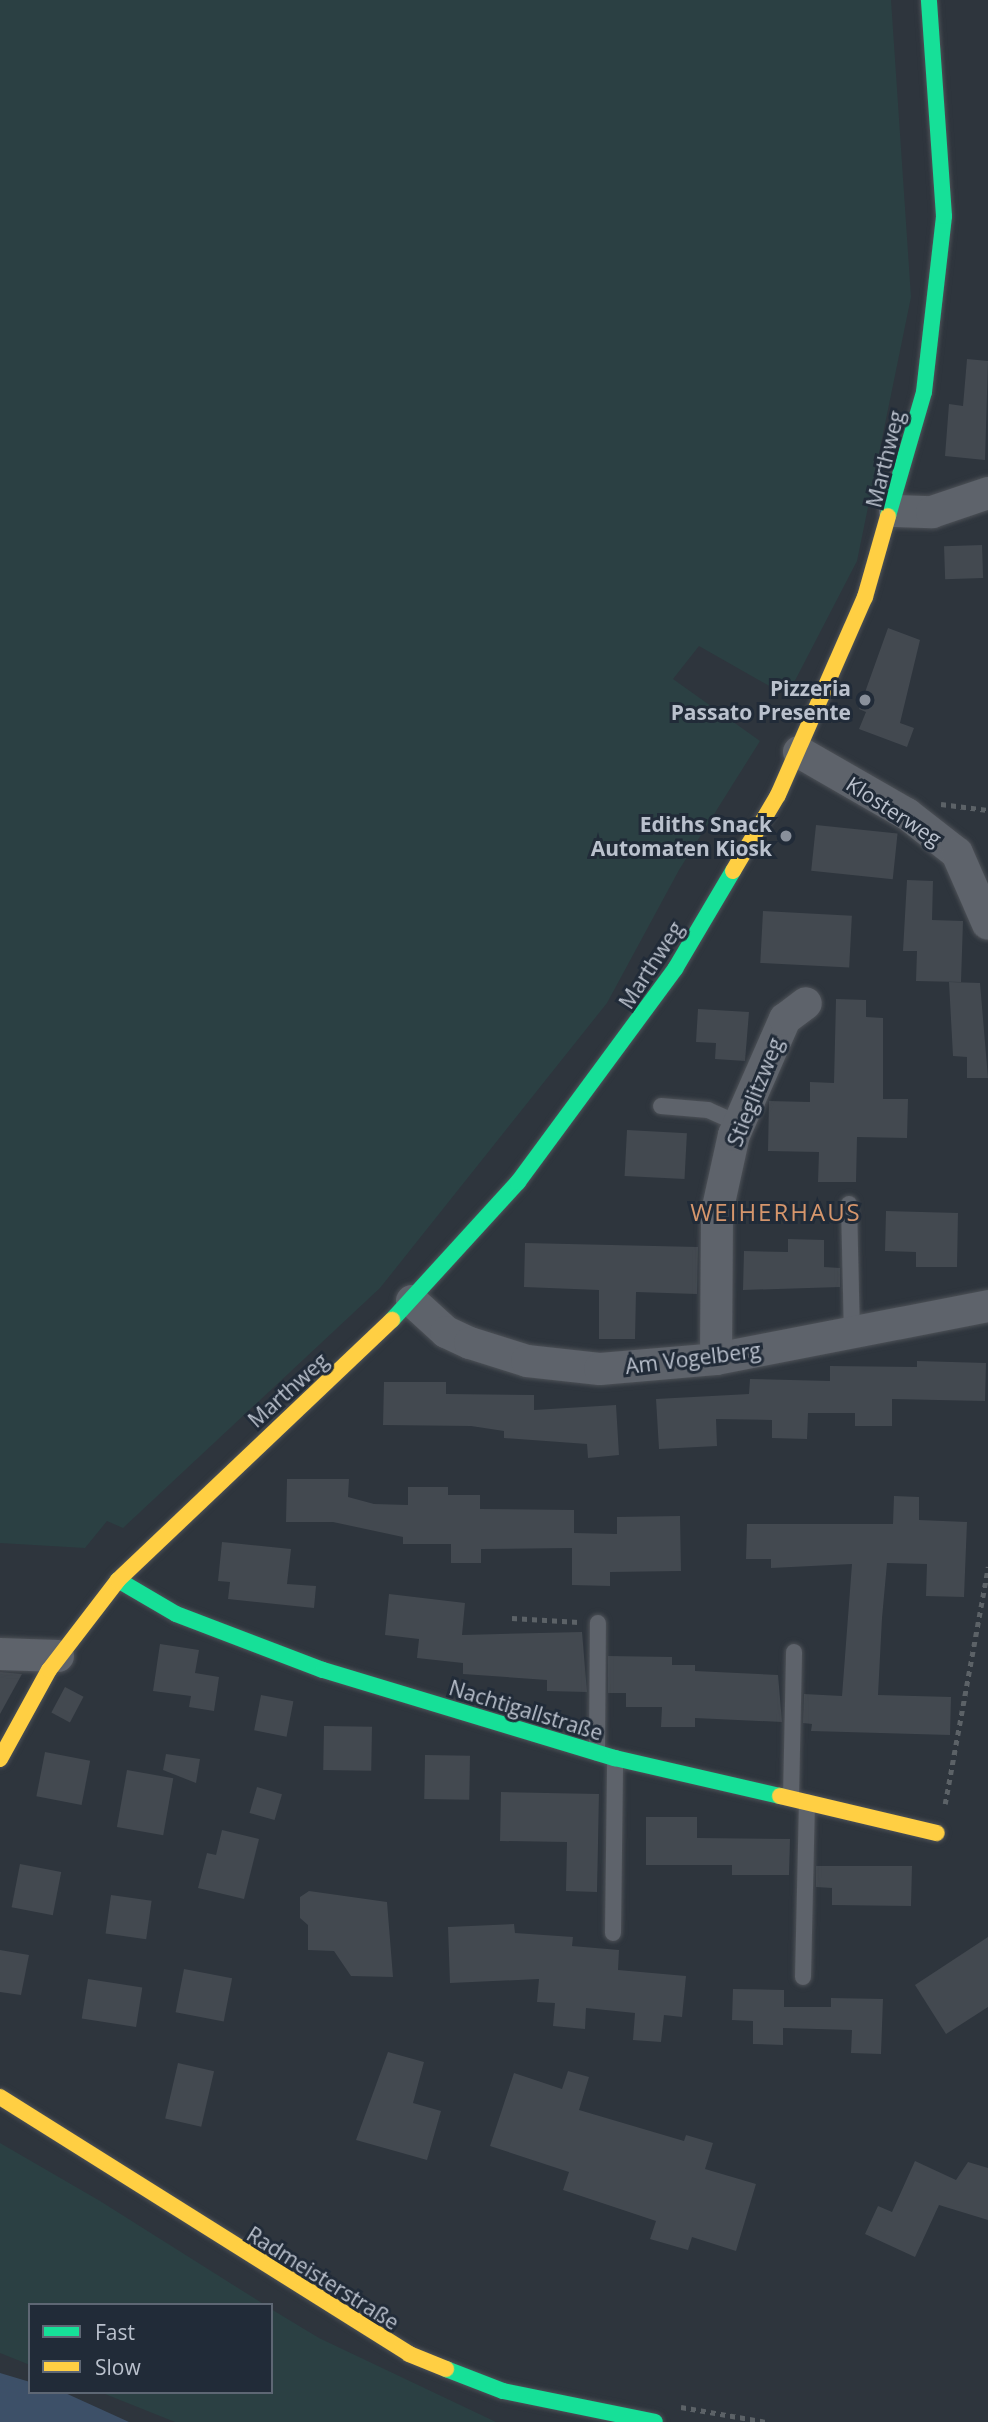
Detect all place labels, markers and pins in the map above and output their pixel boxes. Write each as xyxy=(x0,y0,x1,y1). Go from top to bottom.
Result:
place label: Pizzeria Passato Presente xyxy=(671,675,851,725)
marker: Pizzeria Passato Presente xyxy=(857,692,873,708)
place label: Ediths Snack Automaten Kiosk xyxy=(591,811,772,861)
marker: Ediths Snack Automaten Kiosk xyxy=(778,828,794,844)

